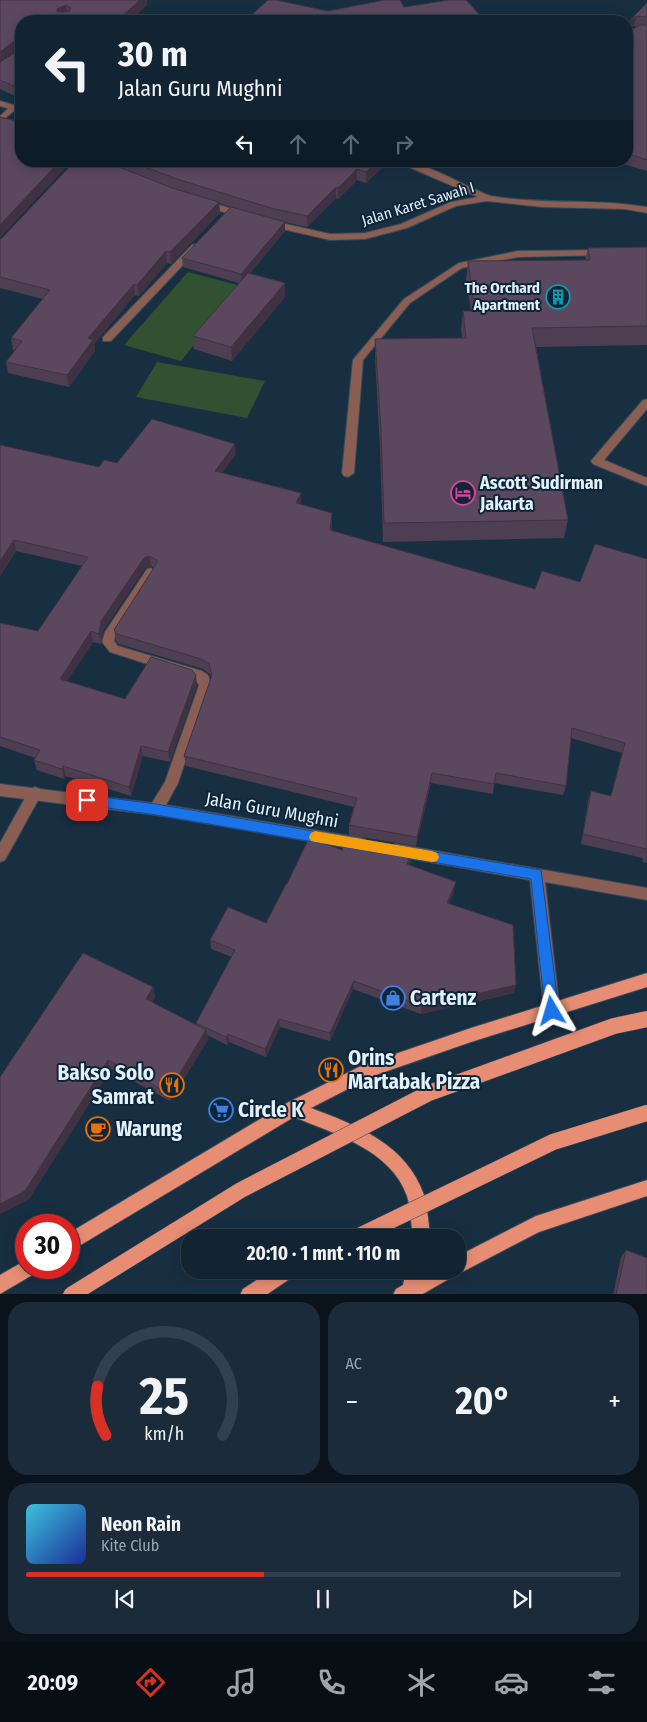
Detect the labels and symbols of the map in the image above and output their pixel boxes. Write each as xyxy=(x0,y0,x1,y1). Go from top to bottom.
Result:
street label: Jalan Karet Sawah I xyxy=(359,178,477,230)
place label: The Orchard Apartment xyxy=(464,279,541,314)
building icon: The Orchard Apartment xyxy=(545,284,571,310)
place label: Ascott Sudirman Jakarta xyxy=(479,472,603,515)
hotel icon: Ascott Sudirman Jakarta xyxy=(450,480,476,506)
pin xyxy=(66,779,108,821)
street label: Jalan Guru Mughni xyxy=(204,787,340,833)
position arrow xyxy=(525,984,577,1036)
shop icon: Cartenz xyxy=(380,985,406,1011)
place label: Cartenz xyxy=(410,985,477,1011)
place label: Orins Martabak Pizza xyxy=(348,1045,480,1095)
restaurant icon: Orins Martabak Pizza xyxy=(318,1057,344,1083)
place label: Bakso Solo Samrat xyxy=(58,1060,155,1110)
restaurant icon: Bakso Solo Samrat xyxy=(159,1072,185,1098)
supermarket icon: Circle K xyxy=(208,1097,234,1123)
place label: Circle K xyxy=(238,1097,304,1123)
cafe icon: Warung xyxy=(85,1116,111,1142)
place label: Warung xyxy=(116,1116,183,1142)
speed limit sign: 30 xyxy=(15,1214,80,1279)

